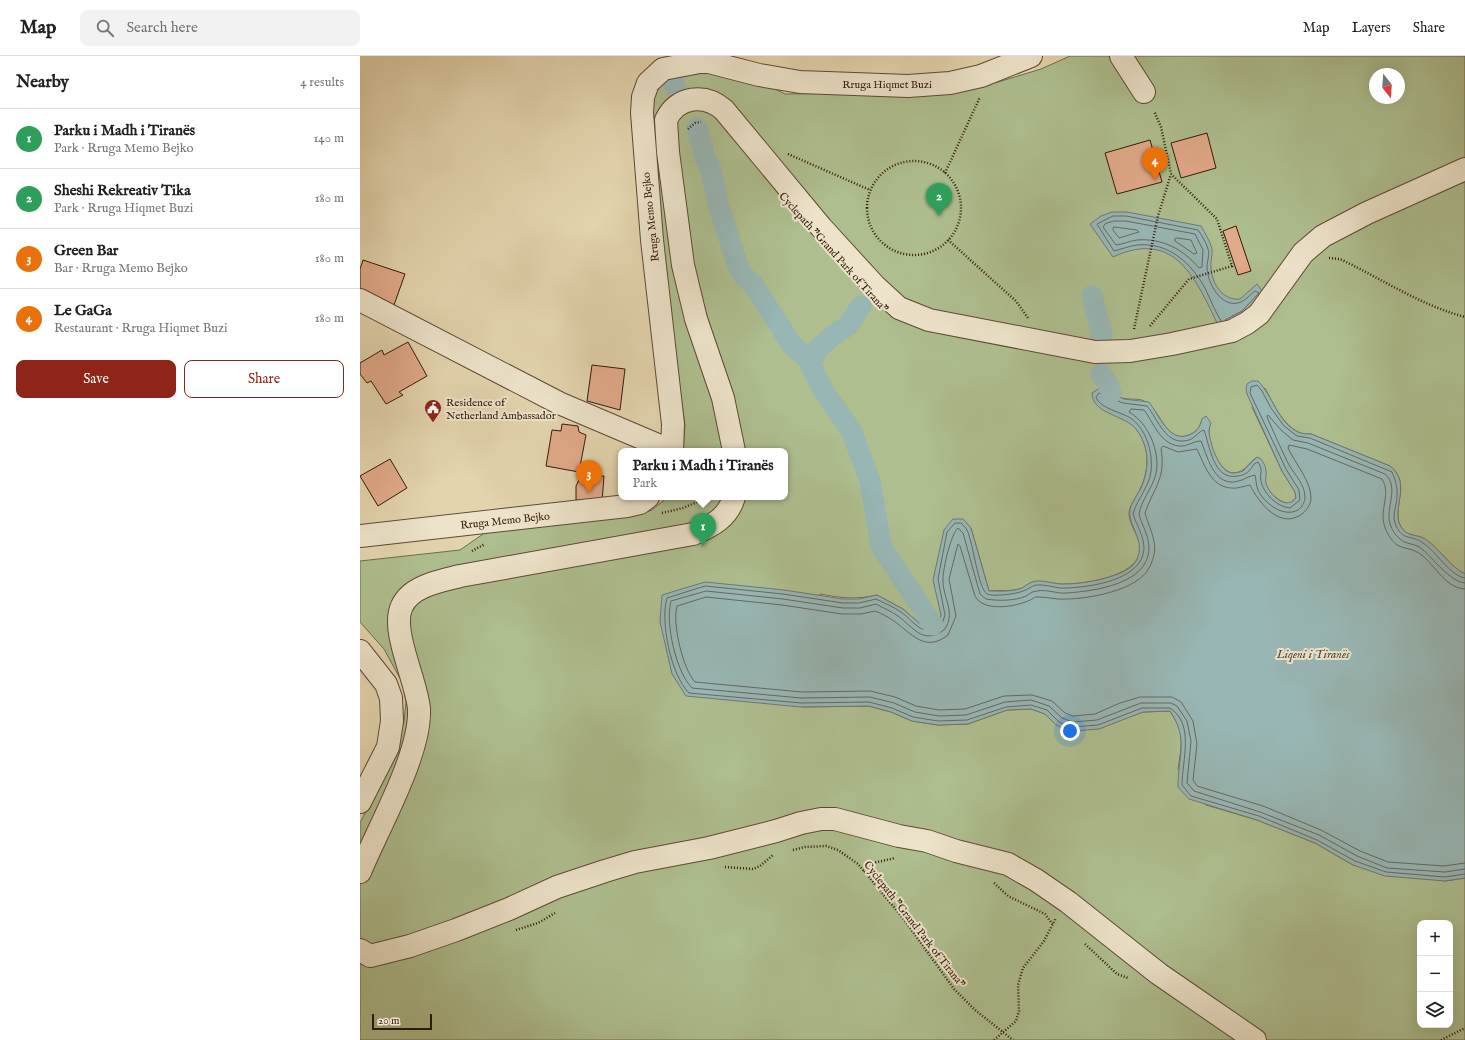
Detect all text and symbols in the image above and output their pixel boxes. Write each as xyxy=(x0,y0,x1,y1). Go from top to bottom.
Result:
search box xyxy=(80,10,360,46)
text: Map xyxy=(20,16,56,40)
icon: search xyxy=(94,17,116,39)
text: Search here xyxy=(126,18,198,37)
text: Map xyxy=(1303,19,1330,37)
text: Layers xyxy=(1352,19,1391,37)
text: Share xyxy=(1413,19,1445,37)
north arrow xyxy=(1369,68,1405,104)
text: Nearby xyxy=(16,72,69,93)
text: 4 results xyxy=(300,74,344,91)
street label: Rruga Hiqmet Buzi xyxy=(842,78,932,92)
text: Parku i Madh i Tiranës xyxy=(54,121,195,140)
text: 1 xyxy=(27,130,31,147)
text: 140 m xyxy=(314,130,344,147)
text: Park · Rruga Memo Bejko xyxy=(54,140,194,157)
pin: 4 xyxy=(1142,147,1168,180)
street label: Rruga Memo Bejko xyxy=(639,171,663,262)
text: Sheshi Rekreativ Tika xyxy=(54,181,191,200)
pin: 2 xyxy=(926,183,952,216)
text: 2 xyxy=(26,190,32,207)
text: 180 m xyxy=(315,190,344,207)
street label: Cyclepath "Grand Park of Tirana" xyxy=(775,190,891,316)
text: Park · Rruga Hiqmet Buzi xyxy=(54,200,193,217)
text: Green Bar xyxy=(54,241,118,260)
text: 3 xyxy=(27,250,31,267)
text: 180 m xyxy=(315,250,344,267)
text: Bar · Rruga Memo Bejko xyxy=(54,260,188,277)
text: Le GaGa xyxy=(54,301,112,320)
text: 4 xyxy=(26,310,32,327)
text: 180 m xyxy=(315,310,344,327)
text: Restaurant · Rruga Hiqmet Buzi xyxy=(54,320,228,337)
button: Save xyxy=(16,360,176,398)
button: Share xyxy=(184,360,344,398)
place label: Residence of Netherland Ambassador xyxy=(446,396,556,423)
public building icon: Residence of Netherland Ambassador xyxy=(423,398,443,423)
popup xyxy=(618,448,788,500)
text: Parku i Madh i Tiranës xyxy=(632,456,774,475)
pin: 3 xyxy=(576,460,602,493)
text: Park xyxy=(632,475,657,492)
street label: Rruga Memo Bejko xyxy=(460,509,551,533)
pin: 1 xyxy=(690,513,716,546)
water label: Liqeni i Tiranës xyxy=(1276,647,1350,662)
your location xyxy=(1060,721,1080,741)
street label: Cyclepath "Grand Park of Tirana" xyxy=(860,858,968,991)
map controls xyxy=(1417,920,1453,1028)
button: + xyxy=(1417,920,1453,956)
button: − xyxy=(1417,956,1453,992)
button: layers xyxy=(1417,992,1453,1028)
scale bar xyxy=(372,1012,432,1031)
text: 20 m xyxy=(378,1014,399,1028)

